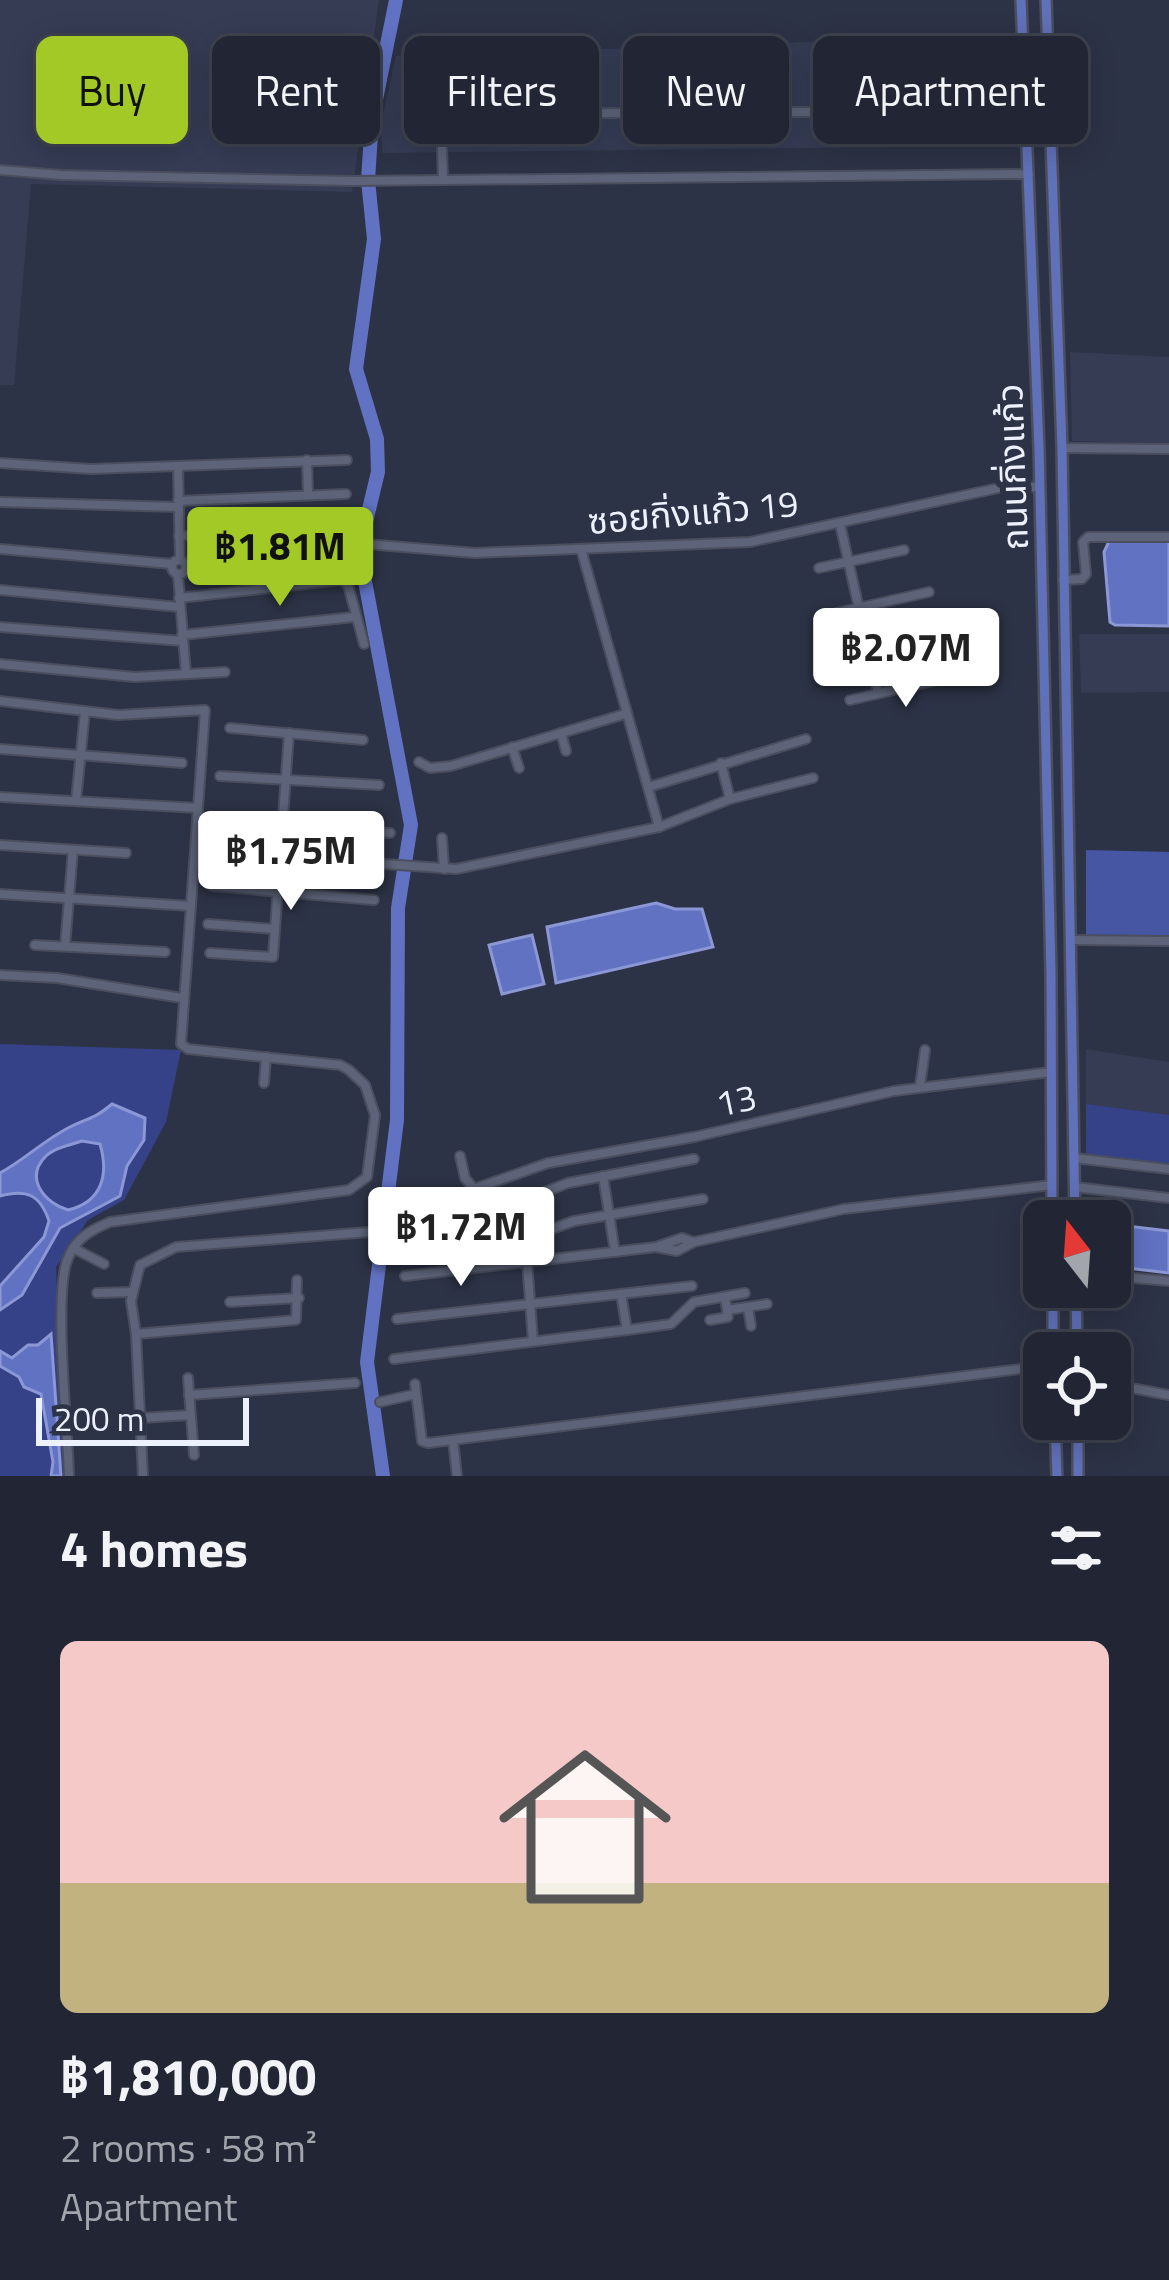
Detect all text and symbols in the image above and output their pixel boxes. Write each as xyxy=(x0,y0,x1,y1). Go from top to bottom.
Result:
chip: Buy xyxy=(36,36,188,144)
chip: Rent xyxy=(212,36,380,144)
chip: Filters xyxy=(404,36,599,144)
chip: New xyxy=(623,36,789,144)
chip: Apartment xyxy=(813,36,1088,144)
street label: ถนนกิ่งแก้ว xyxy=(981,383,1042,551)
street label: ซอยกิ่งแก้ว 19 xyxy=(585,475,800,548)
pin: ฿1.81M xyxy=(182,507,378,609)
text: ฿1.81M xyxy=(214,516,346,575)
pin: ฿2.07M xyxy=(808,608,1004,710)
text: ฿2.07M xyxy=(840,617,972,676)
pin: ฿1.75M xyxy=(193,811,389,913)
text: ฿1.75M xyxy=(225,820,357,879)
street label: 13 xyxy=(710,1068,761,1131)
pin: ฿1.72M xyxy=(363,1187,559,1289)
text: ฿1.72M xyxy=(395,1196,527,1255)
north arrow xyxy=(1023,1200,1131,1308)
map controls xyxy=(1023,1200,1131,1440)
button: locate xyxy=(1023,1332,1131,1440)
scale bar xyxy=(36,1392,249,1445)
text: 200 m xyxy=(54,1394,144,1444)
text: 4 homes xyxy=(60,1509,248,1587)
icon: filters xyxy=(1043,1515,1109,1581)
icon: home xyxy=(477,1719,693,1935)
text: ฿1,810,000 xyxy=(60,2037,316,2115)
text: 2 rooms · 58 m² xyxy=(60,2118,317,2177)
text: Apartment xyxy=(60,2177,237,2236)

